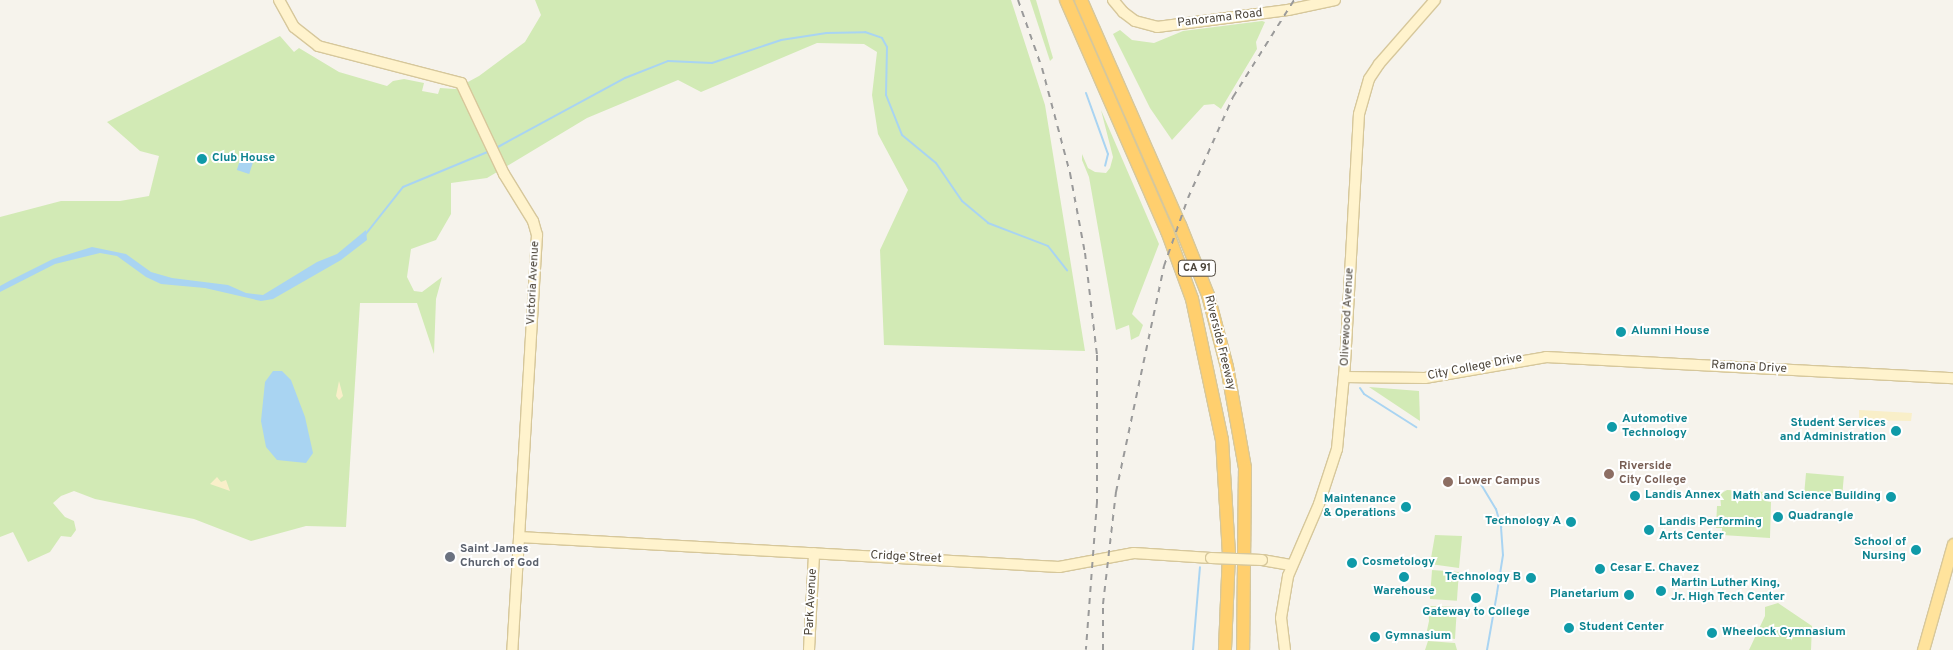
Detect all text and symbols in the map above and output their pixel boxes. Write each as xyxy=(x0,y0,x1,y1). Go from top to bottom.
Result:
street label: Panorama Road xyxy=(1177,7,1263,31)
place label: Club House xyxy=(212,152,275,166)
marker: Club House xyxy=(196,153,208,165)
street label: Victoria Avenue xyxy=(525,240,543,326)
road number: CA 91 xyxy=(1177,260,1217,276)
street label: Olivewood Avenue xyxy=(1338,267,1358,367)
street label: Riverside Freeway xyxy=(1200,294,1238,392)
place label: Alumni House xyxy=(1631,325,1709,339)
marker: Alumni House xyxy=(1615,326,1627,338)
street label: City College Drive xyxy=(1426,352,1524,384)
street label: Ramona Drive xyxy=(1711,359,1787,377)
place label: Automotive Technology xyxy=(1622,413,1687,441)
place label: Student Services and Administration xyxy=(1779,417,1886,445)
marker: Automotive Technology xyxy=(1606,421,1618,433)
marker: Student Services and Administration xyxy=(1890,425,1902,437)
place label: Riverside City College xyxy=(1619,460,1686,488)
marker: Riverside City College xyxy=(1603,468,1615,480)
place label: Lower Campus xyxy=(1458,475,1540,489)
marker: Lower Campus xyxy=(1442,476,1454,488)
place label: Landis Annex xyxy=(1645,489,1721,503)
marker: Landis Annex xyxy=(1629,490,1641,502)
place label: Math and Science Building xyxy=(1733,490,1881,504)
marker: Math and Science Building xyxy=(1885,491,1897,503)
place label: Maintenance & Operations xyxy=(1323,493,1396,521)
marker: Maintenance & Operations xyxy=(1400,501,1412,513)
place label: Quadrangle xyxy=(1788,510,1853,524)
marker: Quadrangle xyxy=(1772,511,1784,523)
place label: Technology A xyxy=(1485,515,1561,529)
marker: Technology A xyxy=(1565,516,1577,528)
place label: Landis Performing Arts Center xyxy=(1659,516,1762,544)
marker: Landis Performing Arts Center xyxy=(1643,524,1655,536)
place label: School of Nursing xyxy=(1854,536,1906,564)
place label: Saint James Church of God xyxy=(460,543,539,571)
marker: School of Nursing xyxy=(1910,544,1922,556)
street label: Cridge Street xyxy=(870,549,942,567)
marker: Saint James Church of God xyxy=(444,551,456,563)
place label: Cosmetology xyxy=(1362,556,1435,570)
marker: Cosmetology xyxy=(1346,557,1358,569)
place label: Cesar E. Chavez xyxy=(1610,562,1699,576)
marker: Cesar E. Chavez xyxy=(1594,563,1606,575)
street label: Park Avenue xyxy=(803,568,821,636)
marker: Warehouse xyxy=(1398,571,1410,583)
place label: Technology B xyxy=(1445,571,1521,585)
marker: Technology B xyxy=(1525,572,1537,584)
place label: Martin Luther King, Jr. High Tech Center xyxy=(1671,577,1785,605)
place label: Warehouse xyxy=(1373,585,1435,599)
marker: Martin Luther King, Jr. High Tech Center xyxy=(1655,585,1667,597)
place label: Planetarium xyxy=(1550,588,1619,602)
marker: Planetarium xyxy=(1623,589,1635,601)
marker: Gateway to College xyxy=(1470,592,1482,604)
place label: Gateway to College xyxy=(1422,606,1530,620)
place label: Student Center xyxy=(1579,621,1664,635)
marker: Student Center xyxy=(1563,622,1575,634)
place label: Wheelock Gymnasium xyxy=(1722,626,1846,640)
marker: Wheelock Gymnasium xyxy=(1706,627,1718,639)
place label: Gymnasium xyxy=(1385,630,1451,644)
marker: Gymnasium xyxy=(1369,631,1381,643)

